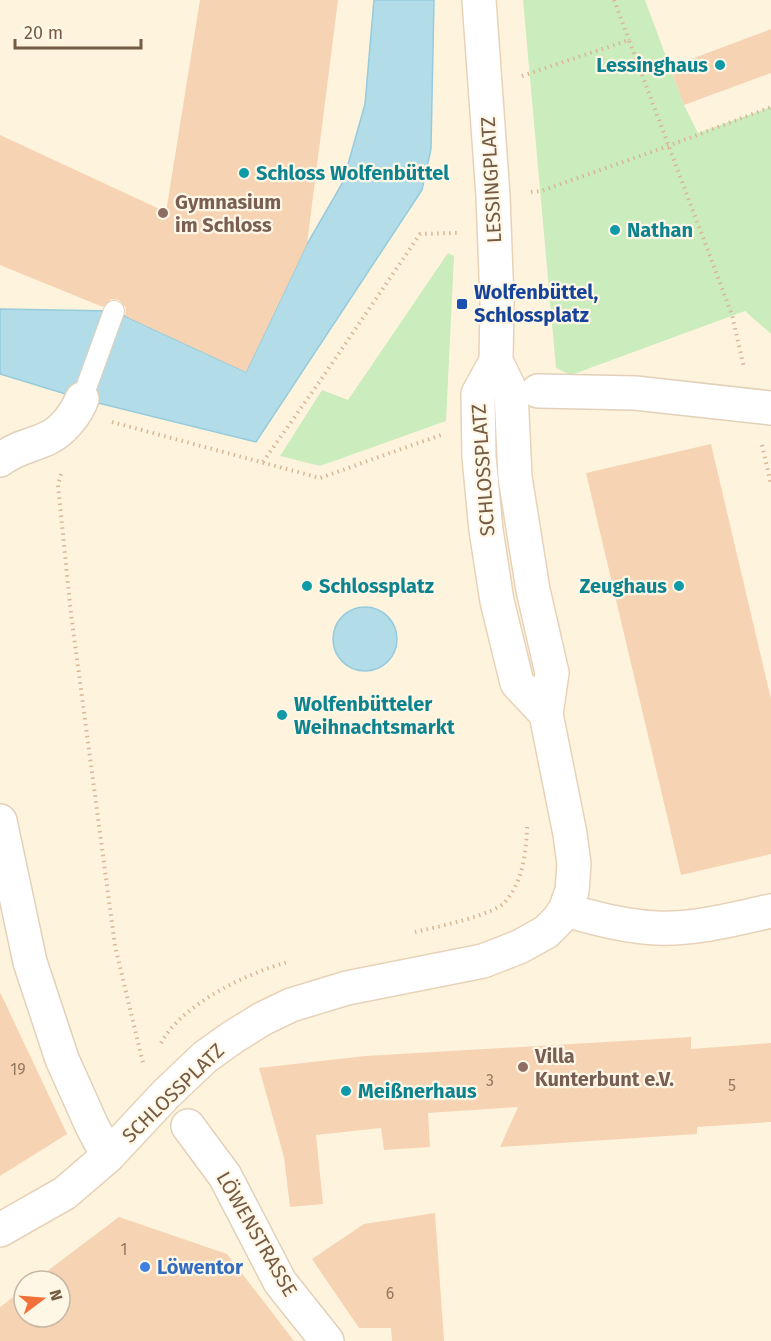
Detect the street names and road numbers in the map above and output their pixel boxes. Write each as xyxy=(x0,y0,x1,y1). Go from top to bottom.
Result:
street label: LESSINGPLATZ xyxy=(476,116,506,244)
street label: SCHLOSSPLATZ xyxy=(466,403,500,537)
street label: SCHLOSSPLATZ xyxy=(117,1038,229,1148)
street label: LÖWENSTRASSE xyxy=(212,1167,302,1301)

